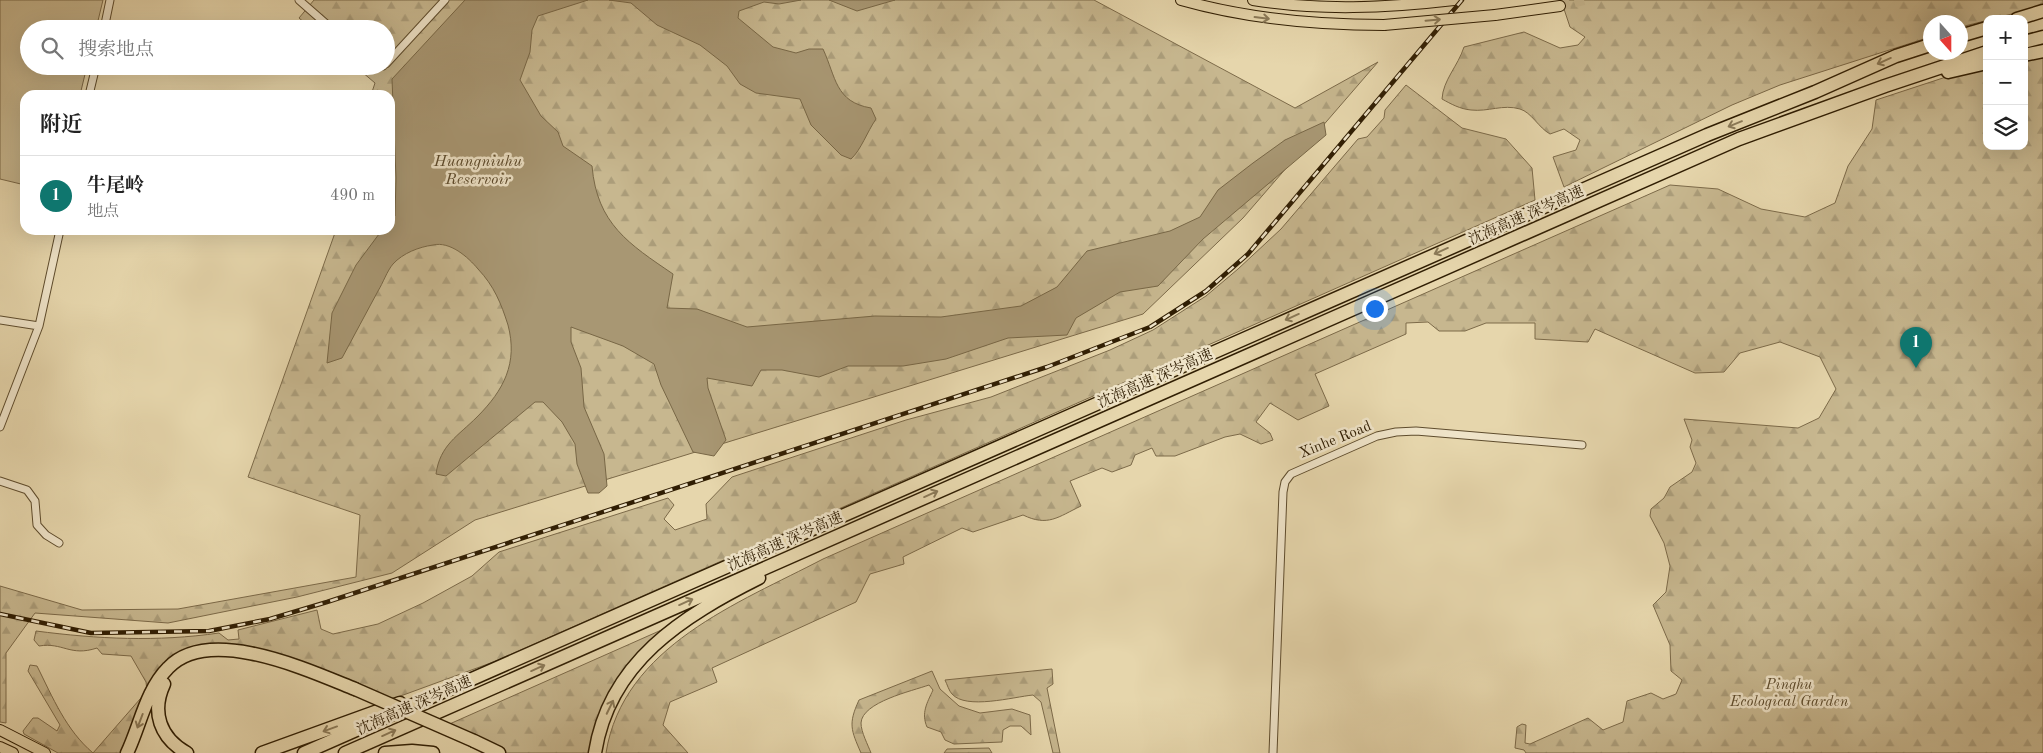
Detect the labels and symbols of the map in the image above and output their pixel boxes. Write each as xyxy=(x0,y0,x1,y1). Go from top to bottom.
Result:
one-way arrow xyxy=(1254,13,1270,23)
north arrow xyxy=(1923,15,1968,60)
one-way arrow xyxy=(1424,16,1440,25)
one-way arrow xyxy=(1877,56,1892,66)
one-way arrow xyxy=(1727,120,1742,129)
water label: Huangniuhu Reservoir xyxy=(433,154,522,188)
street label: 沈海高速 深岑高速 xyxy=(1466,182,1586,248)
one-way arrow xyxy=(1434,247,1449,257)
your location xyxy=(1362,296,1388,322)
one-way arrow xyxy=(1285,312,1300,322)
pin: 1 xyxy=(1900,327,1932,368)
street label: 沈海高速 深岑高速 xyxy=(1095,345,1215,411)
street label: Xinhe Road xyxy=(1297,419,1374,462)
one-way arrow xyxy=(923,489,938,499)
street label: 沈海高速 深岑高速 xyxy=(725,508,845,574)
one-way arrow xyxy=(678,596,693,606)
one-way arrow xyxy=(530,662,545,672)
street label: 沈海高速 深岑高速 xyxy=(354,672,474,738)
park label: Pinghu Ecological Garden xyxy=(1729,678,1849,710)
one-way arrow xyxy=(605,700,615,715)
one-way arrow xyxy=(135,713,144,728)
one-way arrow xyxy=(323,724,339,734)
one-way arrow xyxy=(381,728,396,738)

